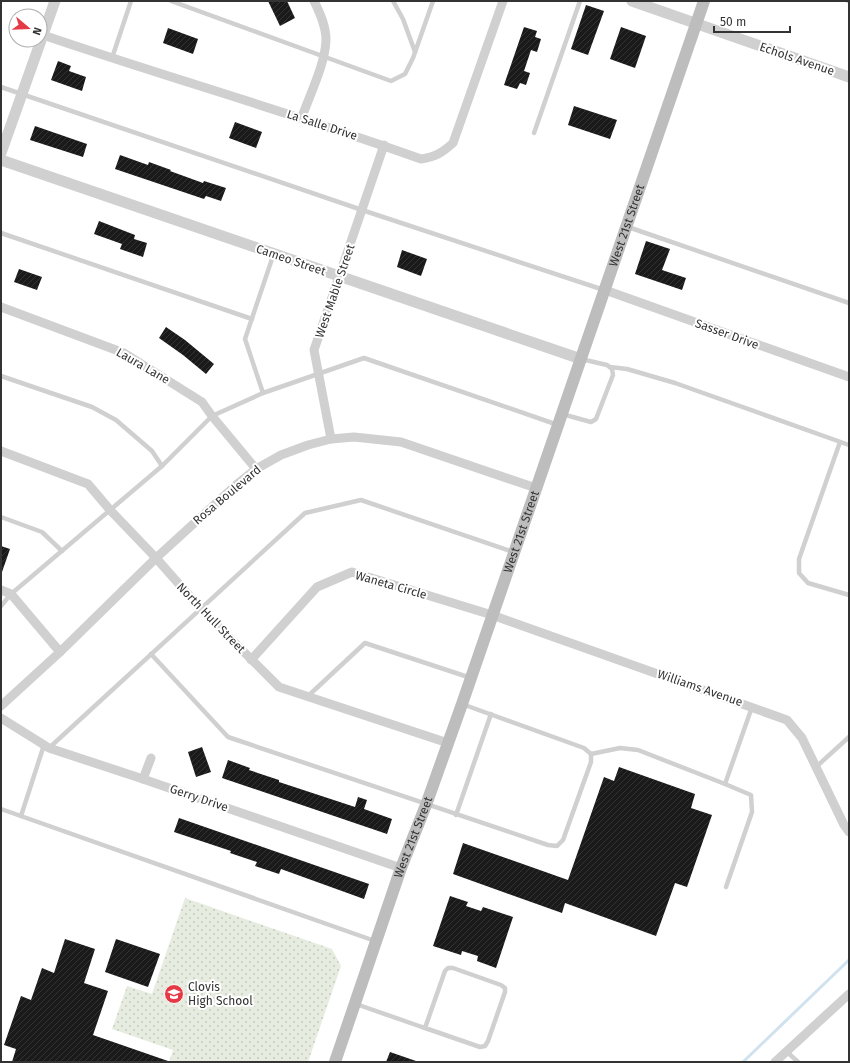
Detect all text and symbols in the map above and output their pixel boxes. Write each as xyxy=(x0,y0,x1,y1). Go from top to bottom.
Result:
north arrow xyxy=(8,8,48,48)
scale bar xyxy=(714,8,790,34)
text: 50 m xyxy=(720,15,746,29)
text: N xyxy=(30,26,44,37)
street label: Echols Avenue xyxy=(758,40,836,78)
street label: La Salle Drive xyxy=(285,107,359,143)
street label: West 21st Street xyxy=(606,182,648,268)
street label: Cameo Street xyxy=(254,242,328,279)
street label: West Mable Street xyxy=(312,242,358,340)
street label: Sasser Drive xyxy=(693,316,761,352)
street label: Laura Lane xyxy=(114,345,172,387)
street label: Rosa Boulevard xyxy=(190,463,264,527)
street label: West 21st Street xyxy=(501,488,542,575)
street label: Waneta Circle xyxy=(354,568,428,602)
street label: North Hull Street xyxy=(174,580,249,657)
street label: Williams Avenue xyxy=(656,667,744,709)
street label: Gerry Drive xyxy=(168,782,230,814)
street label: West 21st Street xyxy=(391,794,436,880)
place label: Clovis High School xyxy=(188,980,253,1008)
school or university icon: Clovis High School xyxy=(163,983,185,1005)

